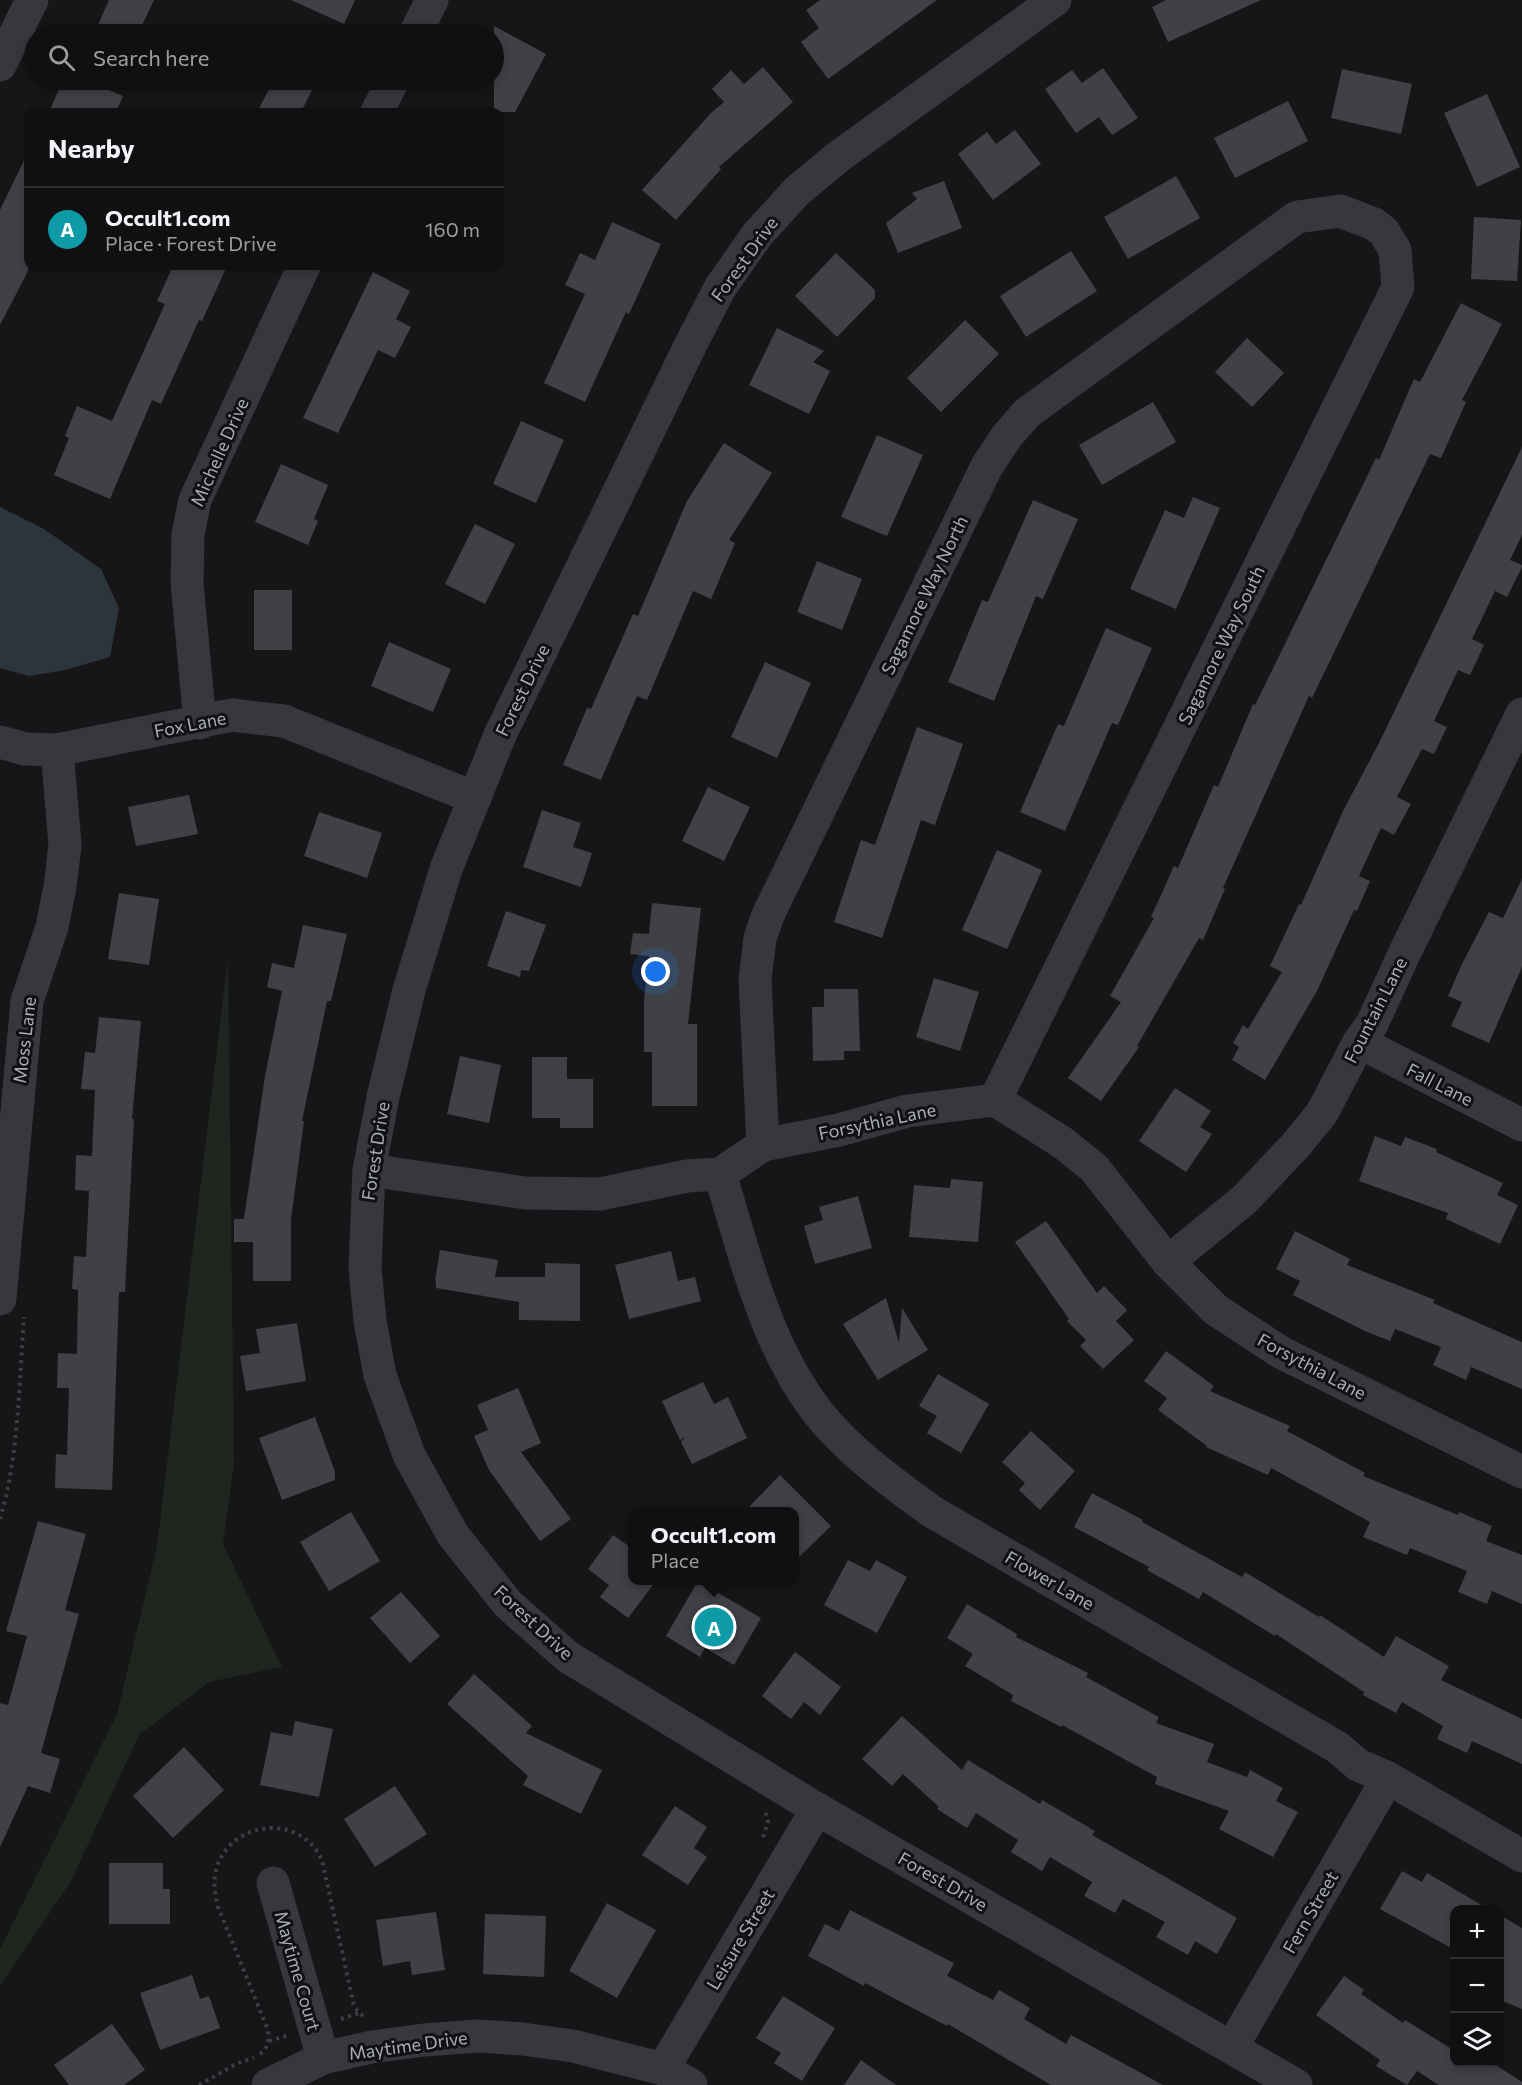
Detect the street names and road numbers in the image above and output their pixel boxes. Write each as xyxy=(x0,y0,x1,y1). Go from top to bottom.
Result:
street label: Forest Drive xyxy=(706,212,782,306)
street label: Michelle Drive xyxy=(185,394,253,510)
street label: Sagamore Way North xyxy=(876,512,972,678)
street label: Sagamore Way South xyxy=(1173,562,1269,728)
street label: Forest Drive xyxy=(490,640,554,740)
street label: Fox Lane xyxy=(152,706,228,742)
street label: Fountain Lane xyxy=(1339,953,1411,1067)
street label: Moss Lane xyxy=(8,995,40,1085)
street label: Fall Lane xyxy=(1403,1058,1477,1110)
street label: Forsythia Lane xyxy=(816,1098,938,1144)
street label: Forest Drive xyxy=(356,1100,394,1202)
street label: Forsythia Lane xyxy=(1254,1328,1370,1404)
street label: Flower Lane xyxy=(1002,1546,1098,1614)
street label: Forest Drive xyxy=(490,1580,578,1664)
street label: Forest Drive xyxy=(894,1847,992,1915)
street label: Fern Street xyxy=(1278,1867,1342,1957)
street label: Leisure Street xyxy=(701,1885,779,1993)
street label: Maytime Court xyxy=(270,1908,326,2034)
street label: Maytime Drive xyxy=(347,2026,469,2064)

